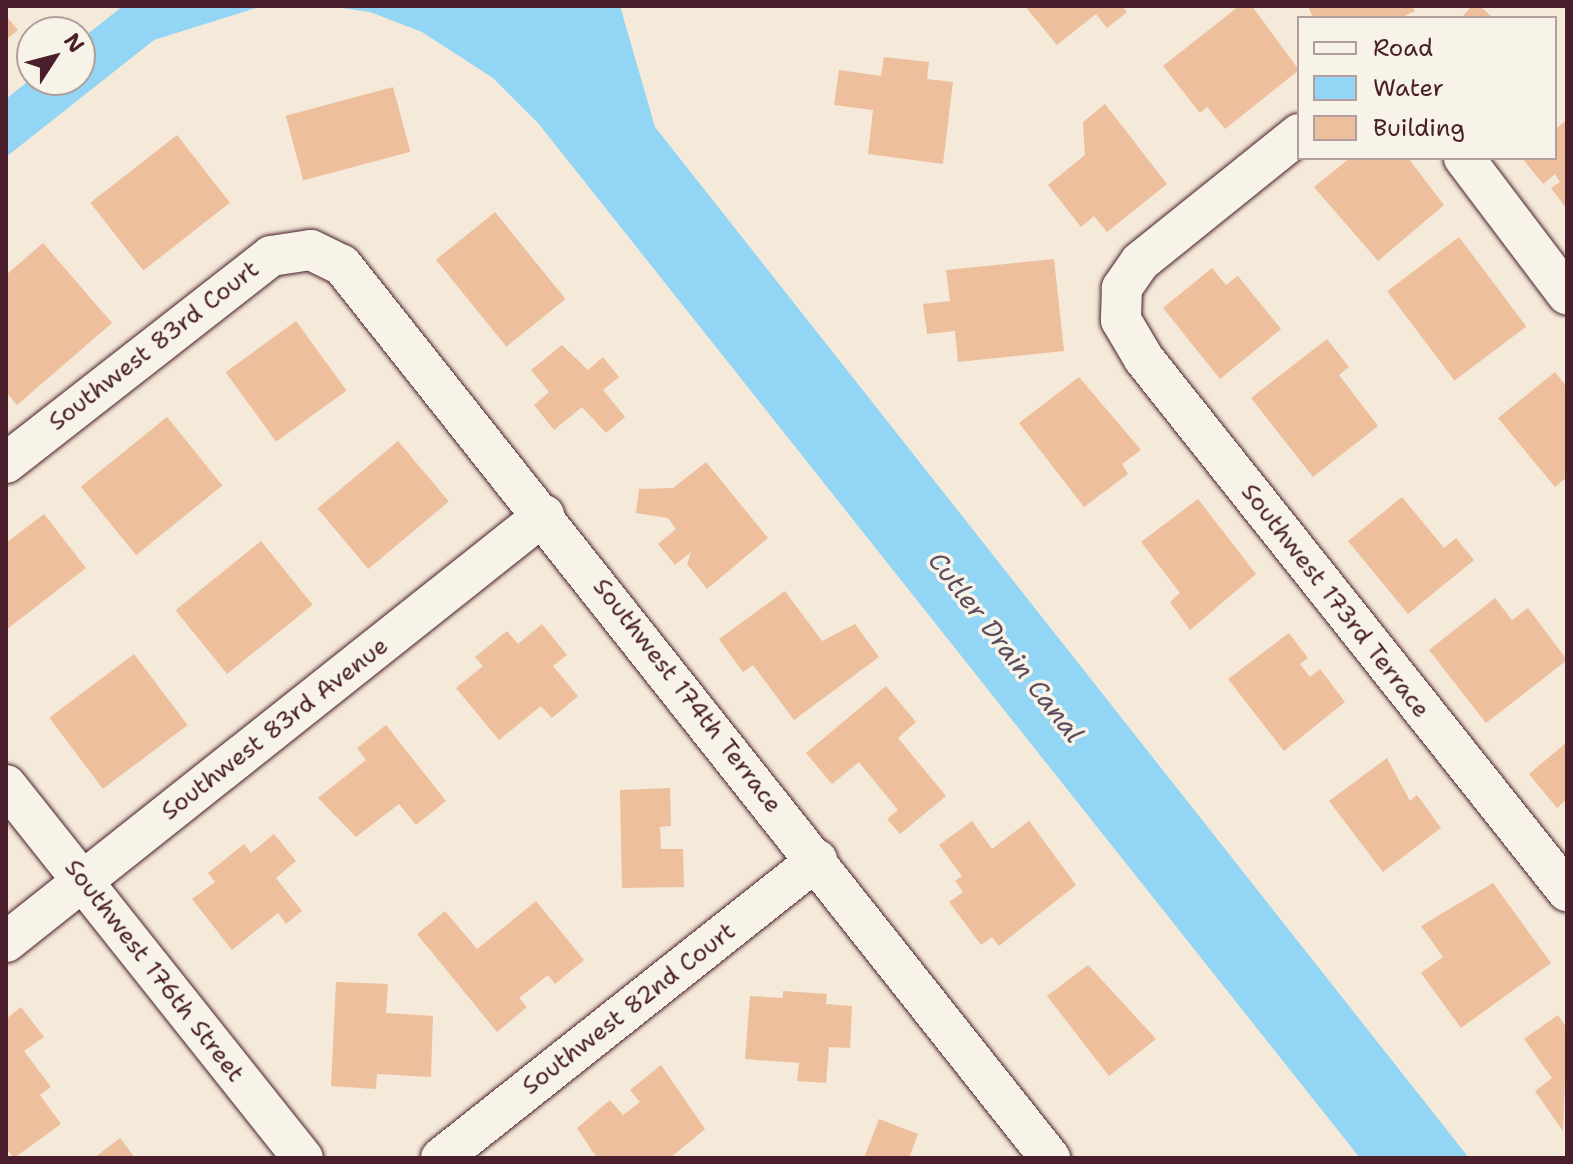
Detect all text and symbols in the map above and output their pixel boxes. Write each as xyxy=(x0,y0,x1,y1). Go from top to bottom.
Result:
north arrow xyxy=(16,16,96,96)
legend xyxy=(1297,16,1557,160)
text: N xyxy=(57,27,91,58)
text: Road xyxy=(1373,32,1433,64)
text: Water xyxy=(1373,72,1444,104)
text: Building xyxy=(1373,112,1465,144)
street label: Southwest 83rd Court xyxy=(43,255,265,437)
street label: Southwest 173rd Terrace xyxy=(1235,478,1435,724)
water label: Cutler Drain Canal xyxy=(922,545,1090,749)
street label: Southwest 174th Terrace xyxy=(586,573,788,819)
street label: Southwest 83rd Avenue xyxy=(156,632,394,826)
street label: Southwest 176th Street xyxy=(58,854,250,1088)
street label: Southwest 82nd Court xyxy=(517,917,741,1101)

